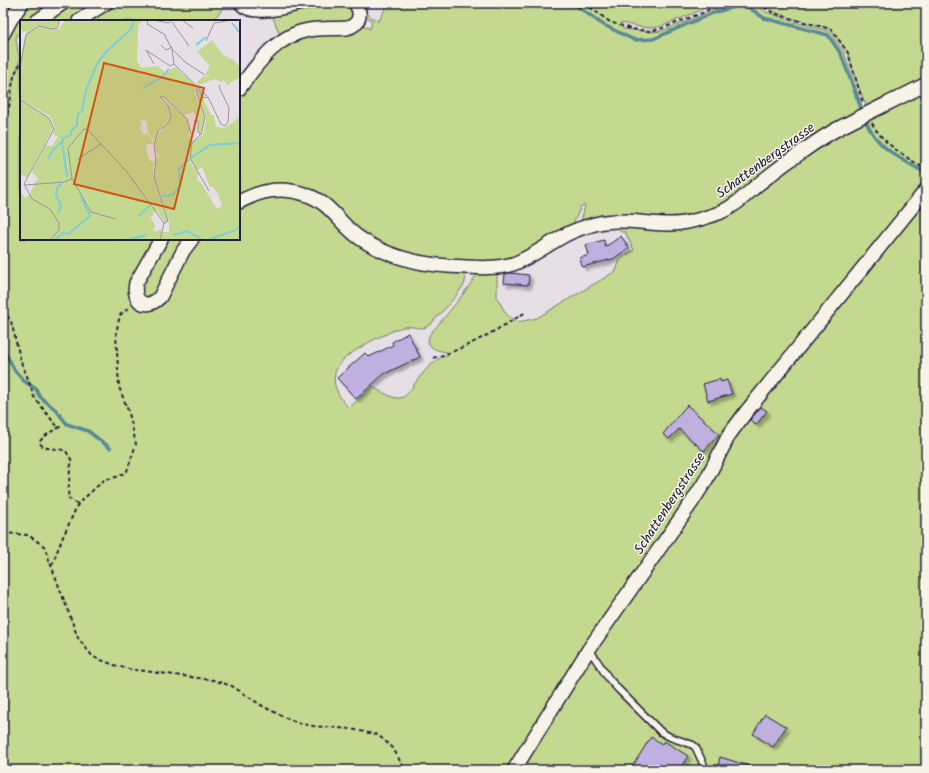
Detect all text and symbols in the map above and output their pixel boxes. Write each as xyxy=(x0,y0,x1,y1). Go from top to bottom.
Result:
inset map xyxy=(20,20,240,240)
street label: Schattenbergstrasse xyxy=(711,117,820,204)
street label: Schattenbergstrasse xyxy=(628,447,712,559)

